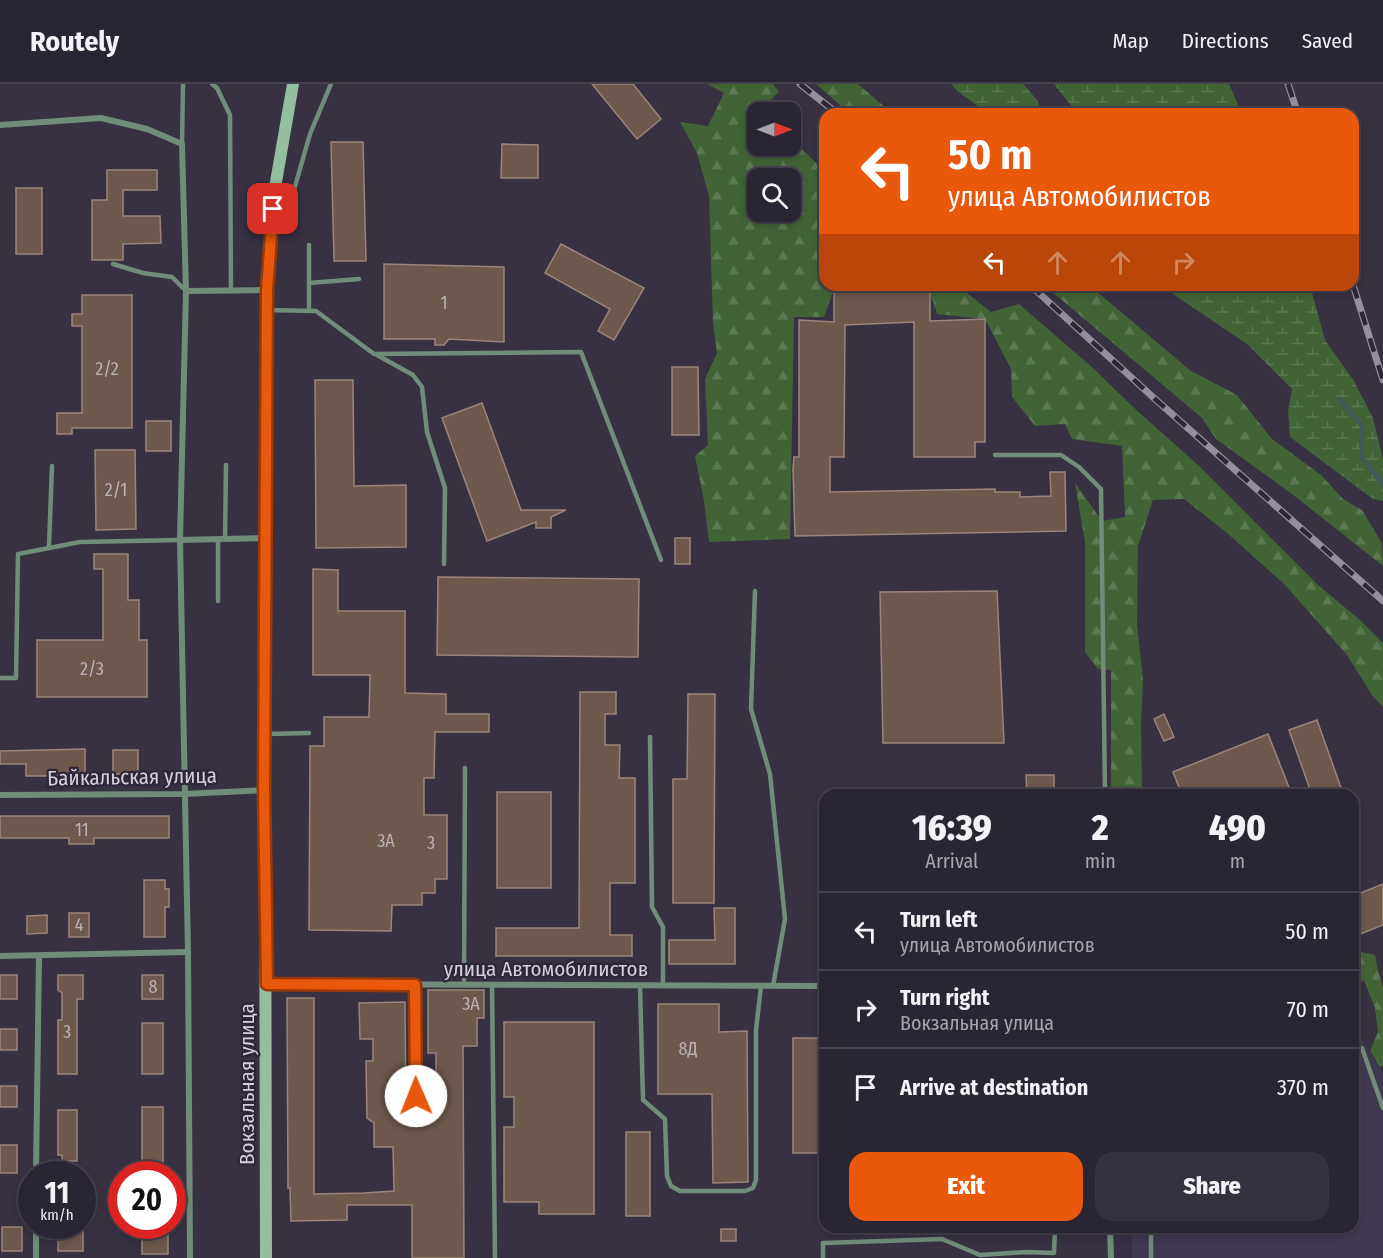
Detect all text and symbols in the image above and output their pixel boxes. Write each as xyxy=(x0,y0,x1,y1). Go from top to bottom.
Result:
text: Routely xyxy=(30,25,119,58)
text: Map xyxy=(1112,28,1149,54)
text: Directions xyxy=(1182,28,1269,54)
text: Saved xyxy=(1302,28,1353,54)
north arrow xyxy=(747,102,801,156)
map controls xyxy=(747,102,801,222)
text: 50 m xyxy=(948,130,1032,180)
icon: left xyxy=(849,132,927,210)
button: search xyxy=(747,168,801,222)
text: улица Автомобилистов xyxy=(948,181,1211,213)
pin xyxy=(247,183,298,234)
icon: arrive xyxy=(256,192,289,225)
icon: left xyxy=(978,246,1011,279)
icon: ahead xyxy=(1041,246,1074,279)
icon: ahead xyxy=(1104,246,1137,279)
icon: right xyxy=(1167,246,1200,279)
house number: 1 xyxy=(440,292,448,314)
house number: 2/2 xyxy=(95,358,119,380)
house number: 2/1 xyxy=(105,479,127,501)
house number: 2/3 xyxy=(80,658,104,680)
street label: Байкальская улица xyxy=(47,763,217,791)
text: 16:39 xyxy=(912,806,992,850)
text: 2 xyxy=(1092,806,1109,850)
text: 490 xyxy=(1209,806,1266,850)
house number: 11 xyxy=(75,819,89,841)
house number: 3А xyxy=(377,830,395,852)
house number: 3 xyxy=(427,832,435,854)
text: Arrival xyxy=(925,849,978,873)
text: min xyxy=(1085,849,1116,873)
text: m xyxy=(1230,849,1245,873)
text: Turn left xyxy=(900,906,978,933)
house number: 4 xyxy=(75,914,84,936)
icon: left xyxy=(849,915,882,948)
text: 50 m xyxy=(1285,918,1329,945)
text: улица Автомобилистов xyxy=(900,933,1095,957)
street label: улица Автомобилистов xyxy=(444,956,648,982)
house number: 8 xyxy=(149,976,158,998)
text: Turn right xyxy=(900,984,989,1011)
house number: 3А xyxy=(462,993,480,1015)
icon: right xyxy=(849,993,882,1026)
text: 70 m xyxy=(1287,996,1329,1023)
street label: Вокзальная улица xyxy=(234,1003,260,1165)
text: Вокзальная улица xyxy=(900,1011,1054,1035)
house number: 3 xyxy=(63,1021,71,1043)
house number: 8Д xyxy=(678,1038,698,1060)
position arrow xyxy=(384,1064,448,1128)
icon: arrive xyxy=(849,1071,882,1104)
text: Arrive at destination xyxy=(900,1074,1088,1101)
text: 370 m xyxy=(1277,1074,1329,1101)
button: Exit xyxy=(849,1152,1083,1221)
button: Share xyxy=(1095,1152,1329,1221)
speed limit sign: 20 xyxy=(108,1161,186,1239)
text: 11 xyxy=(45,1175,69,1211)
text: km/h xyxy=(40,1206,74,1224)

